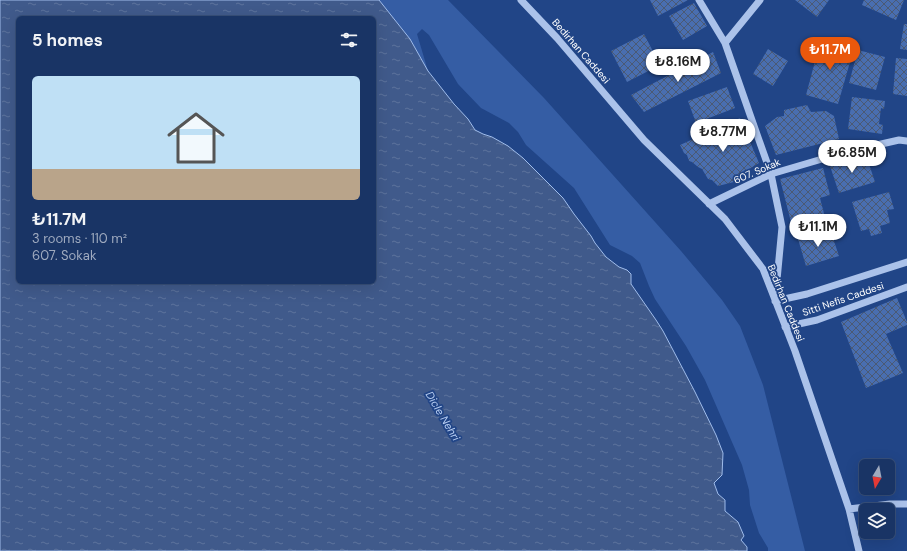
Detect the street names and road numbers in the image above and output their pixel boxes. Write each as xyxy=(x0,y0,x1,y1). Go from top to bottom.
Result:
street label: Bedirhan Caddesi xyxy=(549,16,613,86)
street label: 607. Sokak xyxy=(732,155,782,187)
street label: Bedirhan Caddesi xyxy=(765,263,807,343)
street label: Sitti Nefis Caddesi xyxy=(801,279,885,319)

